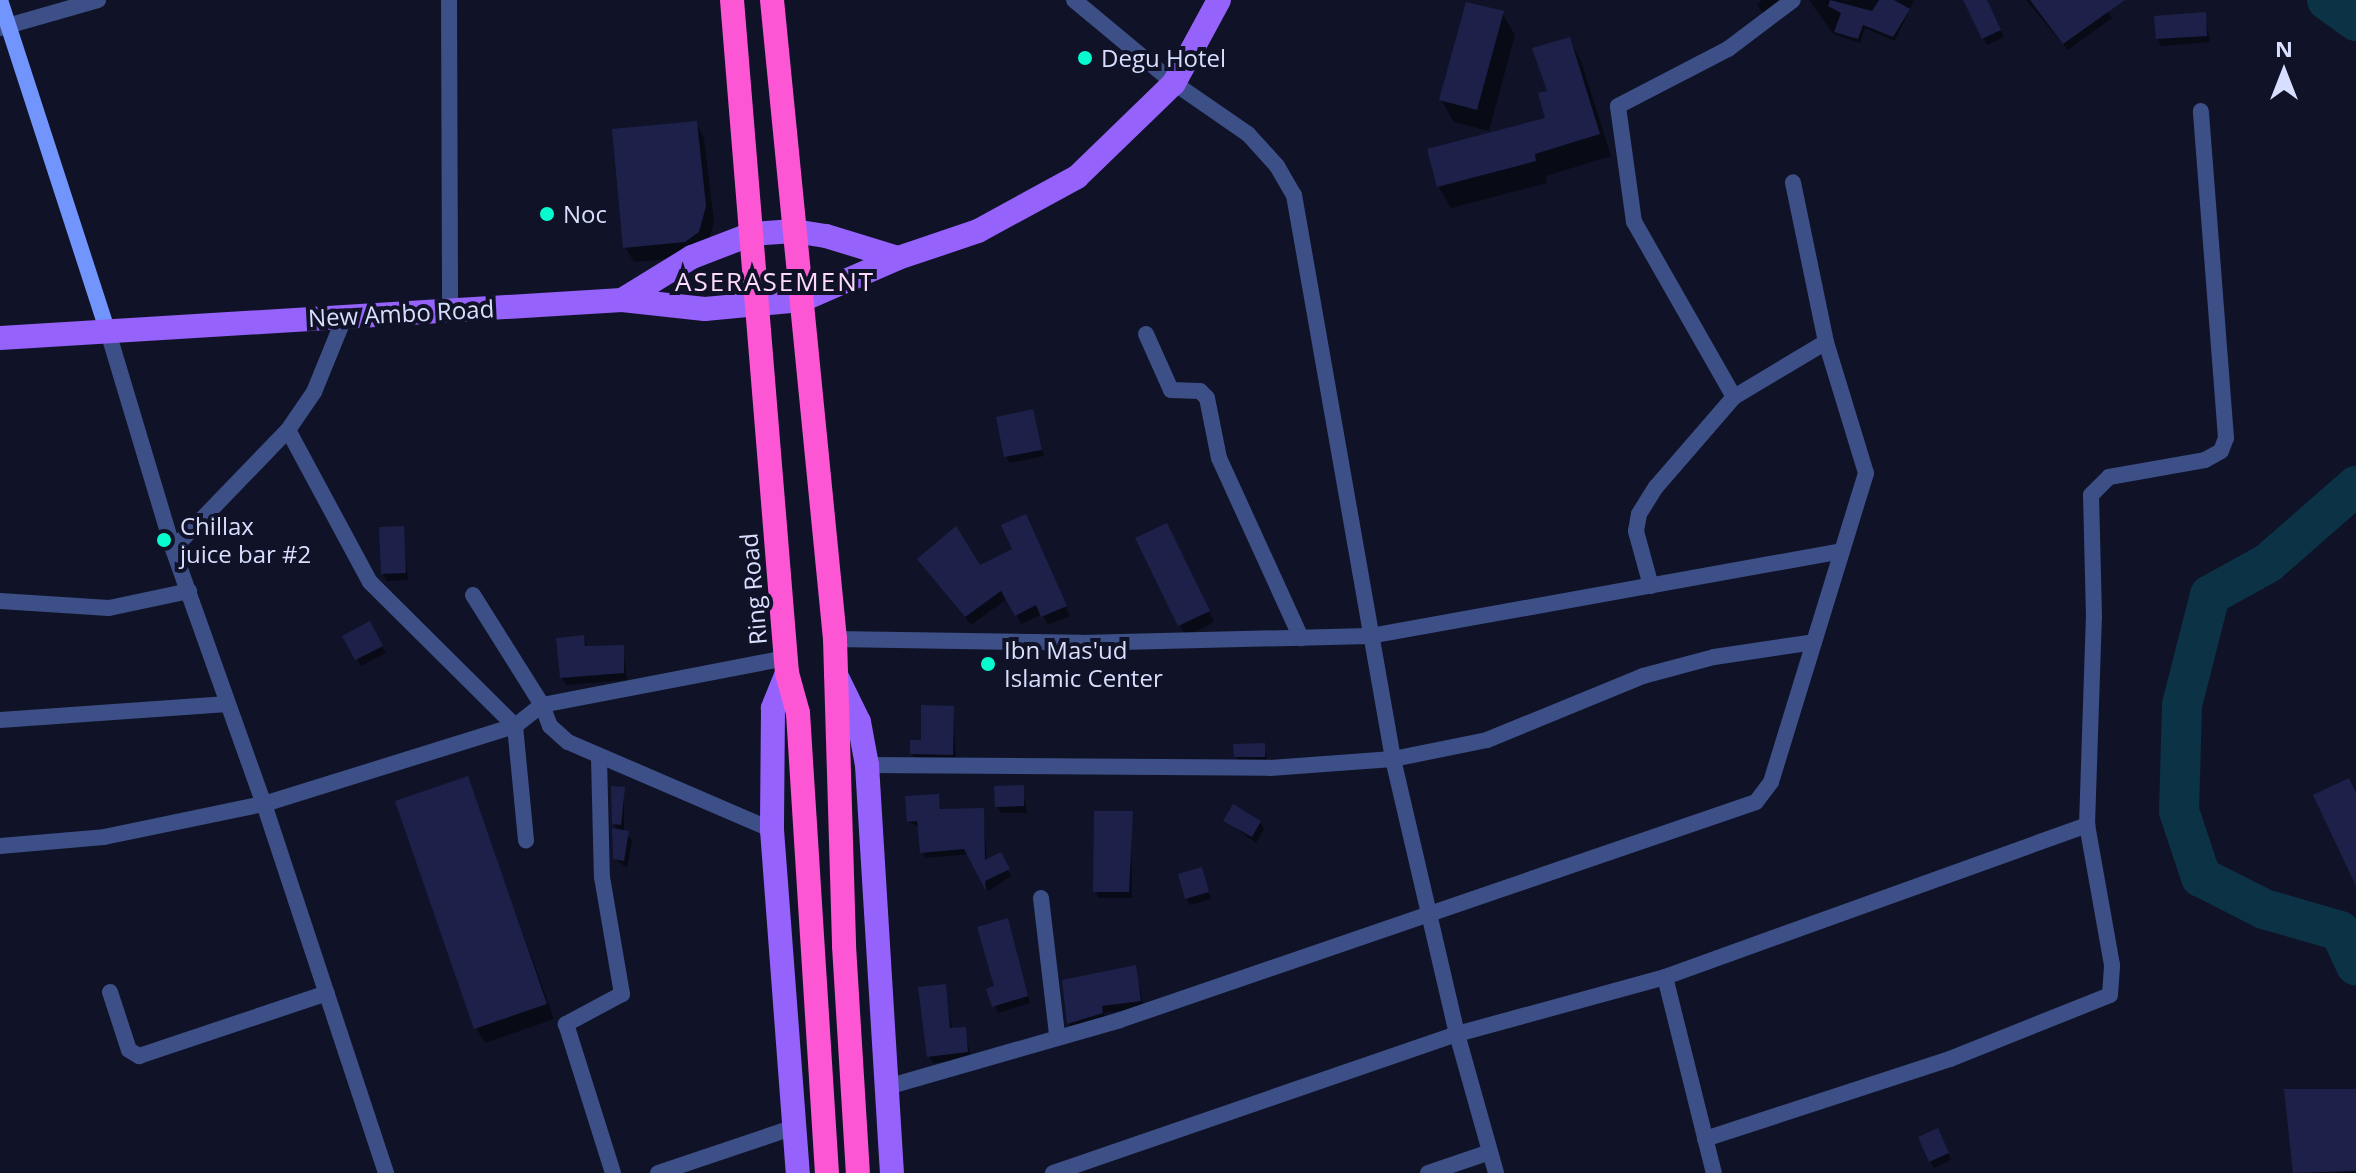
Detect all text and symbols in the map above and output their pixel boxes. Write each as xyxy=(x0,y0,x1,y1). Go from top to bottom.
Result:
north arrow xyxy=(2244,32,2324,112)
text: N xyxy=(2275,33,2293,63)
place label: Degu Hotel xyxy=(1101,44,1226,72)
marker: Degu Hotel xyxy=(1076,49,1094,67)
place label: Noc xyxy=(563,200,607,228)
marker: Noc xyxy=(538,205,556,223)
district label: ASERASEMENT xyxy=(675,266,875,298)
street label: New Ambo Road xyxy=(307,294,495,332)
place label: Chillax juice bar #2 xyxy=(180,512,311,568)
marker: Chillax juice bar #2 xyxy=(155,531,173,549)
street label: Ring Road xyxy=(734,532,772,646)
place label: Ibn Mas'ud Islamic Center xyxy=(1004,636,1163,692)
marker: Ibn Mas'ud Islamic Center xyxy=(979,655,997,673)

